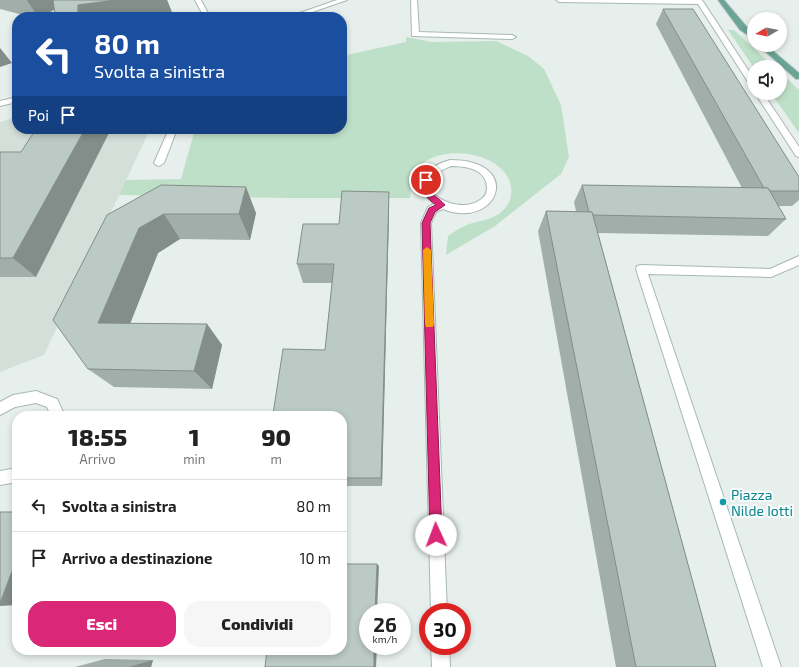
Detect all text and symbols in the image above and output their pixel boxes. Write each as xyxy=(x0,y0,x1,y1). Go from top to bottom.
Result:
north arrow xyxy=(747,12,787,52)
map controls xyxy=(747,12,787,100)
text: 80 m xyxy=(94,26,160,60)
icon: left xyxy=(28,28,80,80)
text: Svolta a sinistra xyxy=(94,60,225,82)
button: sound xyxy=(747,60,787,100)
icon: arrive xyxy=(57,104,79,126)
text: Poi xyxy=(28,106,49,124)
pin xyxy=(409,163,443,197)
icon: arrive xyxy=(415,169,437,191)
text: 18:55 xyxy=(68,422,127,451)
text: 1 xyxy=(189,422,200,451)
text: 90 xyxy=(261,422,291,451)
text: Arrivo xyxy=(80,451,116,467)
text: min xyxy=(183,451,205,467)
text: m xyxy=(270,451,282,467)
place label: Piazza Nilde Iotti xyxy=(731,486,793,519)
icon: left xyxy=(28,495,50,517)
text: Svolta a sinistra xyxy=(62,497,177,515)
text: 80 m xyxy=(296,497,331,515)
marker: Piazza Nilde Iotti xyxy=(718,497,728,507)
position arrow xyxy=(415,514,457,556)
icon: arrive xyxy=(28,547,50,569)
text: Arrivo a destinazione xyxy=(62,549,213,567)
text: 10 m xyxy=(299,549,331,567)
button: Esci xyxy=(28,601,176,647)
button: Condividi xyxy=(184,601,331,647)
speed limit sign: 30 xyxy=(419,603,471,655)
text: 26 xyxy=(373,612,397,636)
text: km/h xyxy=(373,633,397,645)

